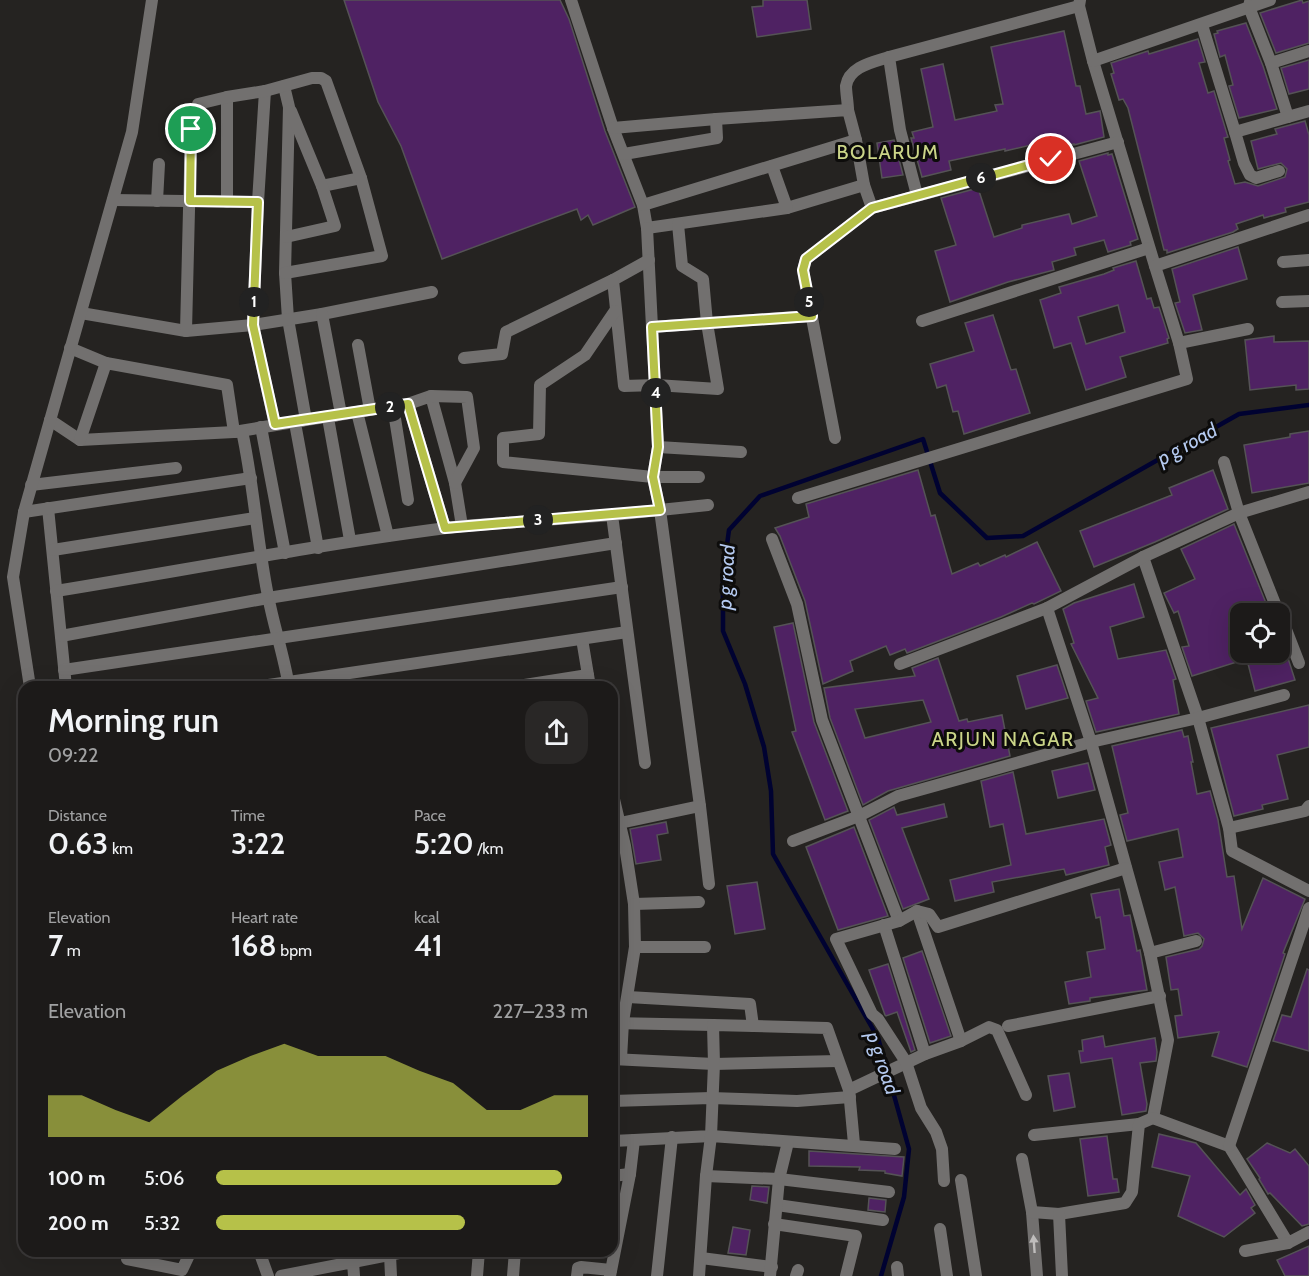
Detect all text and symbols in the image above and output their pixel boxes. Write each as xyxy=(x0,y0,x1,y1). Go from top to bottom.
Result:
pin xyxy=(165,103,216,154)
icon: arrive xyxy=(174,112,207,145)
pin xyxy=(1025,133,1076,184)
district label: BOLARUM xyxy=(837,140,939,164)
icon: check xyxy=(1034,142,1067,175)
pin: 6 xyxy=(966,163,996,193)
text: 6 xyxy=(977,168,986,187)
pin: 1 xyxy=(239,287,269,317)
pin: 5 xyxy=(794,287,824,317)
text: 1 xyxy=(251,292,257,311)
text: 5 xyxy=(805,292,813,311)
pin: 4 xyxy=(641,378,671,408)
text: 4 xyxy=(651,383,661,402)
pin: 2 xyxy=(375,392,405,422)
text: 2 xyxy=(386,397,394,416)
water label: p g road xyxy=(1152,417,1222,471)
pin: 3 xyxy=(523,505,553,535)
text: 3 xyxy=(534,510,542,529)
water label: p g road xyxy=(712,543,740,611)
map controls xyxy=(1230,603,1290,663)
button: locate xyxy=(1230,603,1290,663)
text: Morning run xyxy=(48,700,219,740)
button: share xyxy=(525,701,588,764)
district label: ARJUN NAGAR xyxy=(931,727,1075,751)
text: 09:22 xyxy=(48,743,98,767)
text: Distance xyxy=(48,806,107,825)
text: Time xyxy=(231,806,265,825)
text: Pace xyxy=(414,806,446,825)
text: 0.63 xyxy=(48,825,108,862)
text: 3:22 xyxy=(231,825,285,862)
text: 5:20 xyxy=(414,825,474,862)
text: km xyxy=(108,839,133,858)
text: /km xyxy=(474,839,504,858)
text: Elevation xyxy=(48,908,111,927)
text: Heart rate xyxy=(231,908,298,927)
text: kcal xyxy=(414,908,440,927)
text: 7 xyxy=(48,927,63,964)
text: 168 xyxy=(231,927,277,964)
text: 41 xyxy=(414,927,443,964)
text: m xyxy=(63,941,81,960)
text: bpm xyxy=(277,941,312,960)
text: Elevation xyxy=(48,999,126,1023)
text: 227–233 m xyxy=(493,999,588,1023)
water label: p g road xyxy=(861,1027,905,1098)
text: 100 m xyxy=(48,1166,106,1190)
text: 5:06 xyxy=(144,1166,184,1190)
text: 200 m xyxy=(48,1211,109,1235)
text: 5:32 xyxy=(144,1211,180,1235)
one-way arrow xyxy=(1030,1235,1039,1254)

